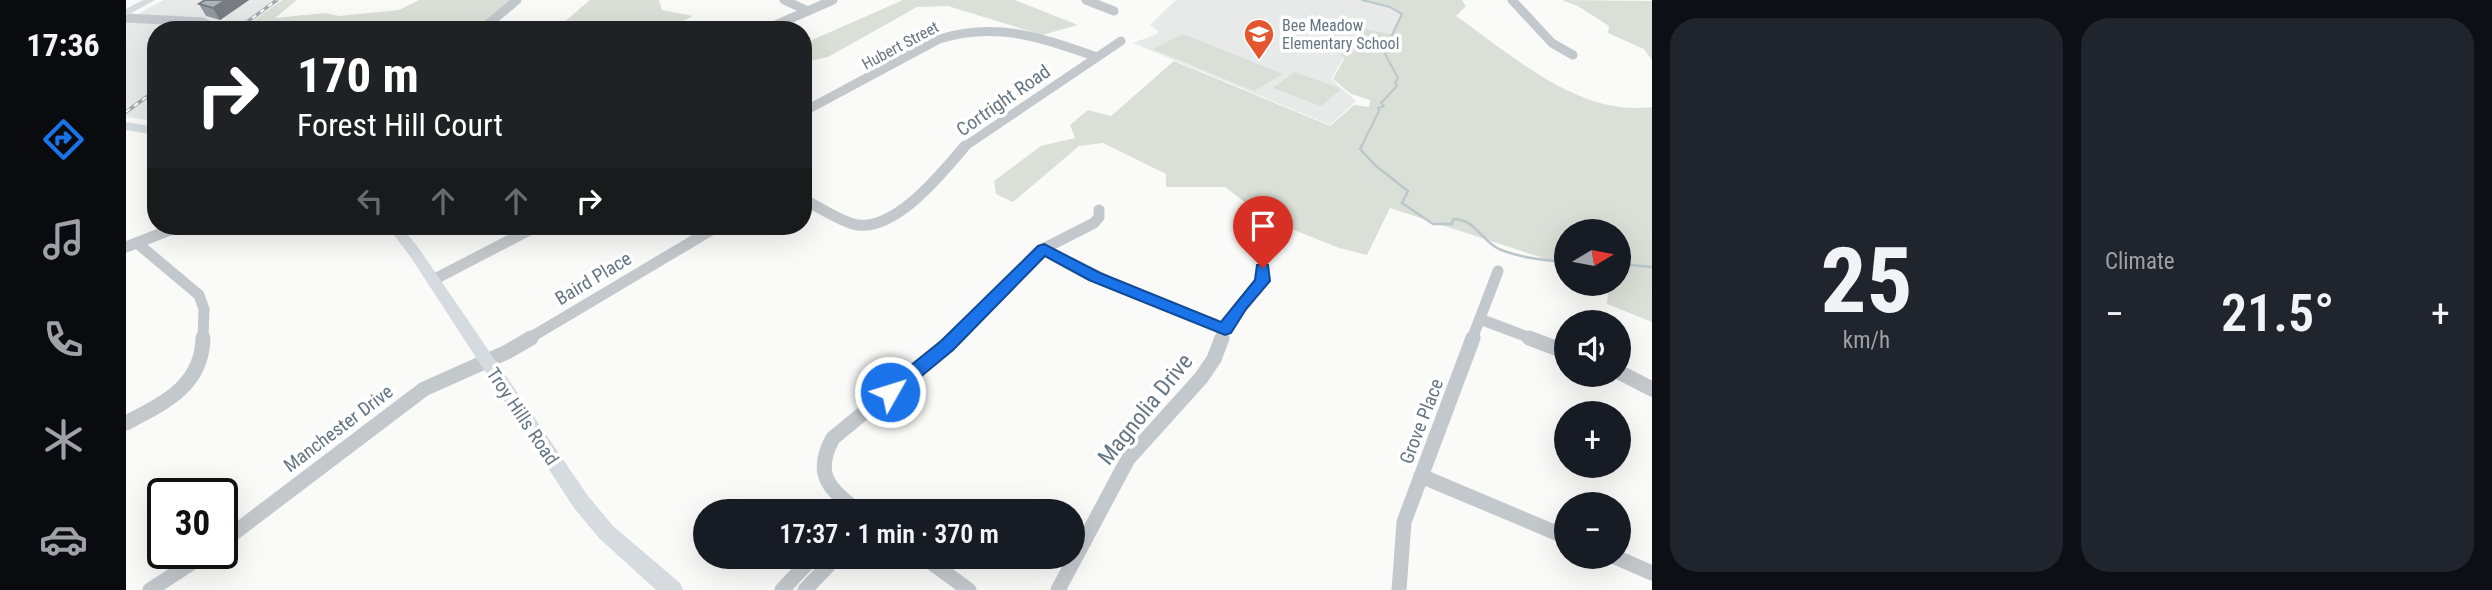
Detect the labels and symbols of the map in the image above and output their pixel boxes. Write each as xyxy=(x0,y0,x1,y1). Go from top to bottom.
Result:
place label: Bee Meadow Elementary School xyxy=(1282,16,1399,53)
street label: Hubert Street xyxy=(859,17,942,74)
school or university icon: Bee Meadow Elementary School xyxy=(1242,17,1276,61)
street label: Cortright Road xyxy=(952,60,1055,141)
pin xyxy=(1233,196,1293,268)
north arrow xyxy=(1554,219,1631,296)
street label: Baird Place xyxy=(551,247,636,310)
street label: Magnolia Drive xyxy=(1092,348,1198,470)
position arrow xyxy=(853,355,927,429)
street label: Troy Hills Road xyxy=(482,363,564,469)
street label: Grove Place xyxy=(1395,375,1448,467)
street label: Manchester Drive xyxy=(279,380,398,477)
speed limit sign: 30 xyxy=(147,478,238,569)

